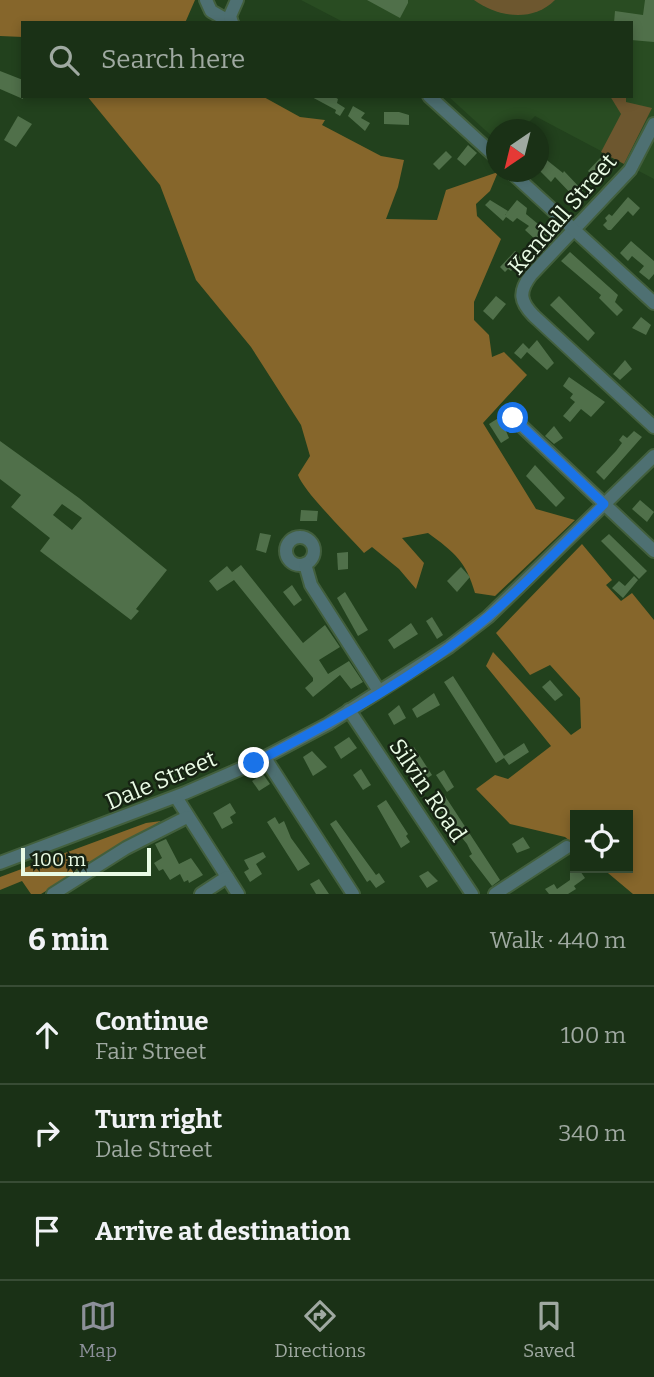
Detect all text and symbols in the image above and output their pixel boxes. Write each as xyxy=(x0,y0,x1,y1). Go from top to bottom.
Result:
search box xyxy=(21,21,633,98)
icon: search xyxy=(45,41,83,79)
text: Search here xyxy=(101,44,245,75)
north arrow xyxy=(486,119,549,182)
street label: Kendall Street xyxy=(502,148,622,280)
route start xyxy=(497,402,528,433)
street label: Silvin Road xyxy=(383,733,473,847)
street label: Dale Street xyxy=(102,744,220,816)
route end xyxy=(238,747,269,778)
map controls xyxy=(570,810,633,873)
button: locate xyxy=(570,810,633,873)
scale bar xyxy=(21,845,150,877)
text: 100 m xyxy=(32,848,86,871)
text: 6 min xyxy=(28,922,109,958)
text: Walk · 440 m xyxy=(490,926,626,954)
text: Continue xyxy=(95,1006,209,1037)
icon: ahead xyxy=(28,1016,66,1054)
text: 100 m xyxy=(561,1021,626,1049)
text: Fair Street xyxy=(95,1037,206,1065)
text: Turn right xyxy=(95,1104,222,1135)
icon: right xyxy=(28,1114,66,1152)
text: 340 m xyxy=(558,1119,626,1147)
text: Dale Street xyxy=(95,1135,212,1163)
icon: arrive xyxy=(28,1212,66,1250)
text: Arrive at destination xyxy=(95,1216,350,1247)
tab: Map xyxy=(79,1297,117,1362)
tab: Directions xyxy=(274,1297,366,1362)
tab: Saved xyxy=(523,1297,575,1362)

